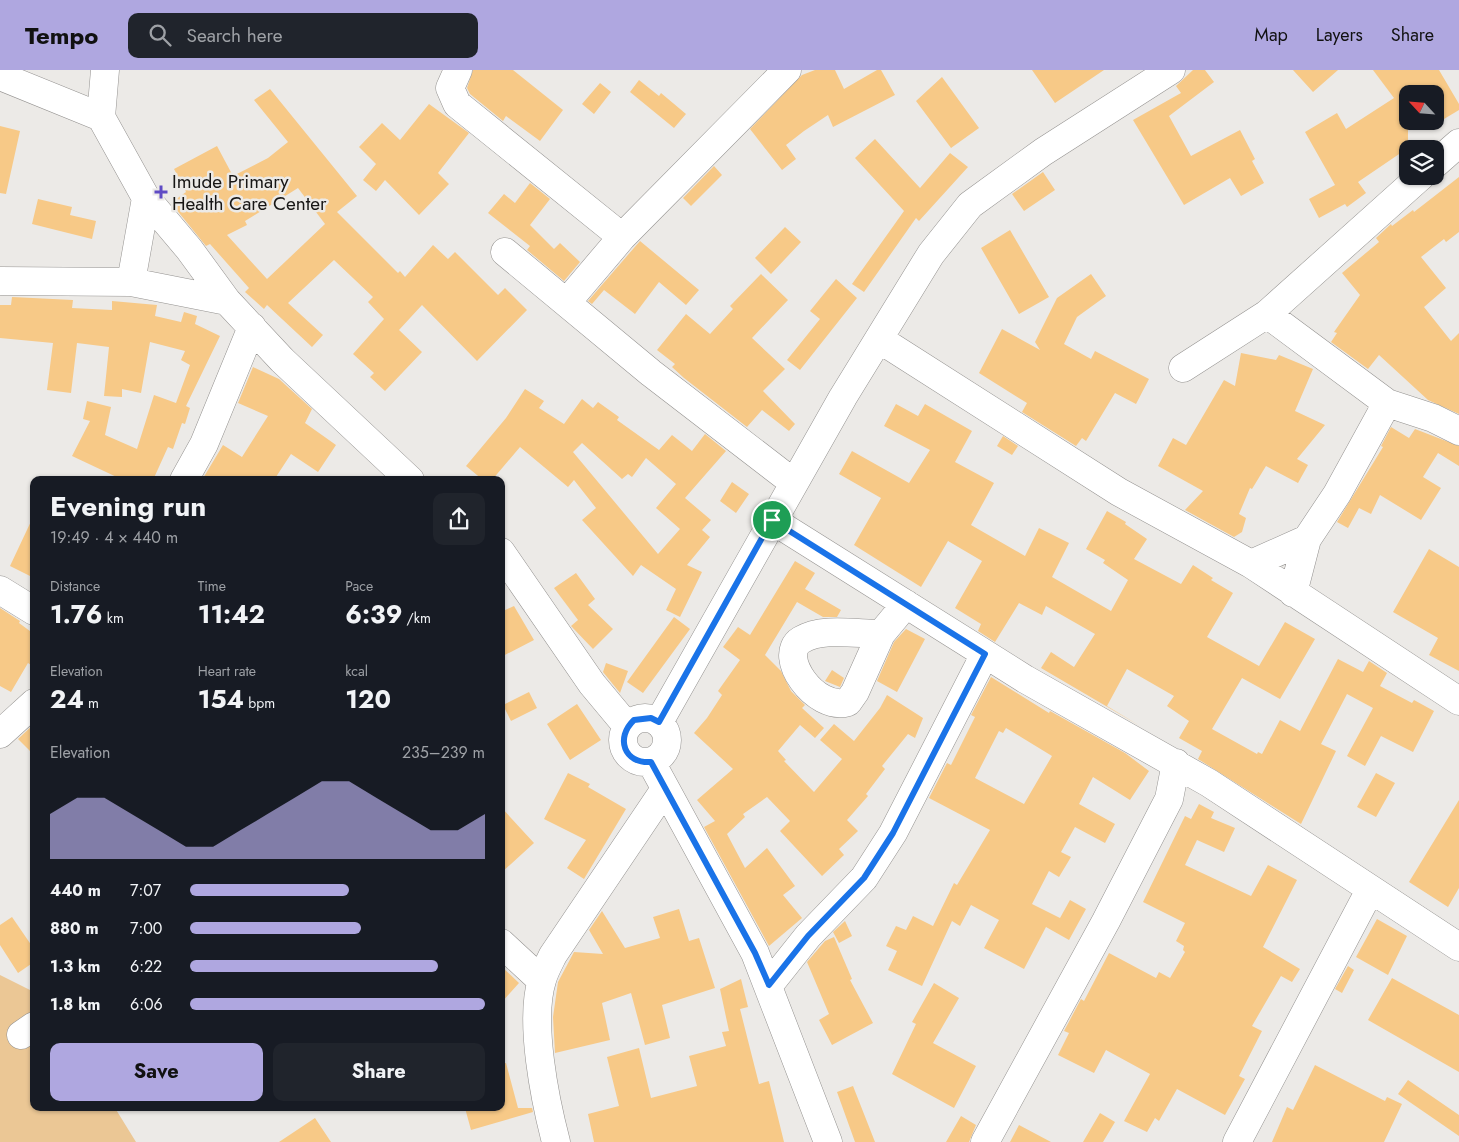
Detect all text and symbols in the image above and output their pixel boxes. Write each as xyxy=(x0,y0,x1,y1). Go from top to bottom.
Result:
search box xyxy=(128,13,478,58)
text: Tempo xyxy=(25,18,98,53)
icon: search xyxy=(146,21,174,49)
text: Search here xyxy=(186,22,283,49)
text: Map xyxy=(1254,22,1288,48)
text: Layers xyxy=(1316,22,1363,48)
text: Share xyxy=(1391,22,1434,48)
north arrow xyxy=(1399,85,1444,130)
map controls xyxy=(1399,85,1444,185)
button: layers xyxy=(1399,140,1444,185)
place label: Imude Primary Health Care Center xyxy=(172,168,327,217)
marker: Imude Primary Health Care Center xyxy=(154,185,168,199)
text: Evening run xyxy=(50,486,206,527)
button: share xyxy=(433,493,485,545)
pin xyxy=(751,499,793,541)
icon: arrive xyxy=(758,506,786,534)
text: 19:49 · 4 × 440 m xyxy=(50,526,178,549)
text: Distance xyxy=(50,576,100,596)
text: Time xyxy=(198,576,226,596)
text: Pace xyxy=(345,576,373,596)
text: 1.76 xyxy=(50,596,103,632)
text: 11:42 xyxy=(198,596,265,632)
text: 6:39 xyxy=(345,596,402,632)
text: km xyxy=(103,608,124,628)
text: /km xyxy=(402,608,431,628)
text: Elevation xyxy=(50,661,103,681)
text: Heart rate xyxy=(198,661,256,681)
text: kcal xyxy=(345,661,368,681)
text: 24 xyxy=(50,681,84,717)
text: 154 xyxy=(198,681,244,717)
text: 120 xyxy=(345,681,391,717)
text: m xyxy=(84,693,99,713)
text: bpm xyxy=(244,693,275,713)
text: Elevation xyxy=(50,741,110,764)
text: 235–239 m xyxy=(402,741,485,764)
text: 440 m xyxy=(50,879,101,902)
text: 7:07 xyxy=(130,879,161,902)
text: 880 m xyxy=(50,917,99,940)
text: 7:00 xyxy=(130,917,162,940)
text: 1.3 km xyxy=(50,955,100,978)
text: 6:22 xyxy=(130,955,162,978)
text: 1.8 km xyxy=(50,993,100,1016)
text: 6:06 xyxy=(130,993,163,1016)
button: Save xyxy=(50,1043,263,1101)
button: Share xyxy=(273,1043,485,1101)

